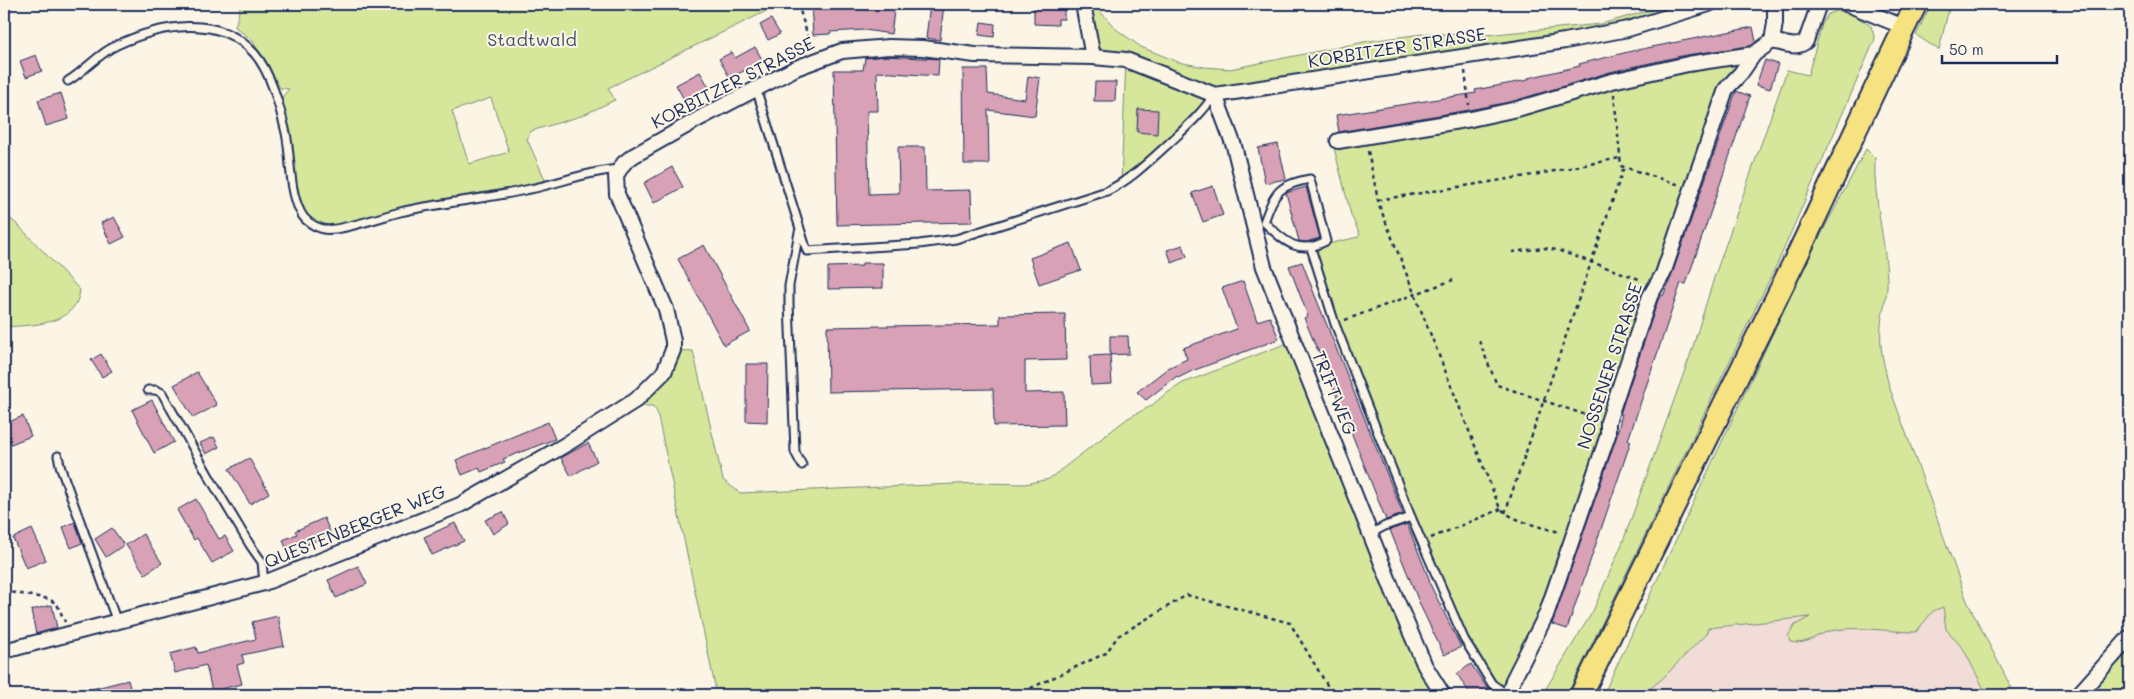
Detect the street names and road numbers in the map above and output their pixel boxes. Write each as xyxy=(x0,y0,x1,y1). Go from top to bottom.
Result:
street label: KORBITZER STRASSE xyxy=(1306,21,1488,73)
street label: KORBITZER STRASSE xyxy=(647,30,818,134)
street label: NOSSENER STRASSE xyxy=(1571,279,1647,452)
street label: TRIFTWEG xyxy=(1307,347,1363,438)
street label: QUESTENBERGER WEG xyxy=(260,479,449,573)

